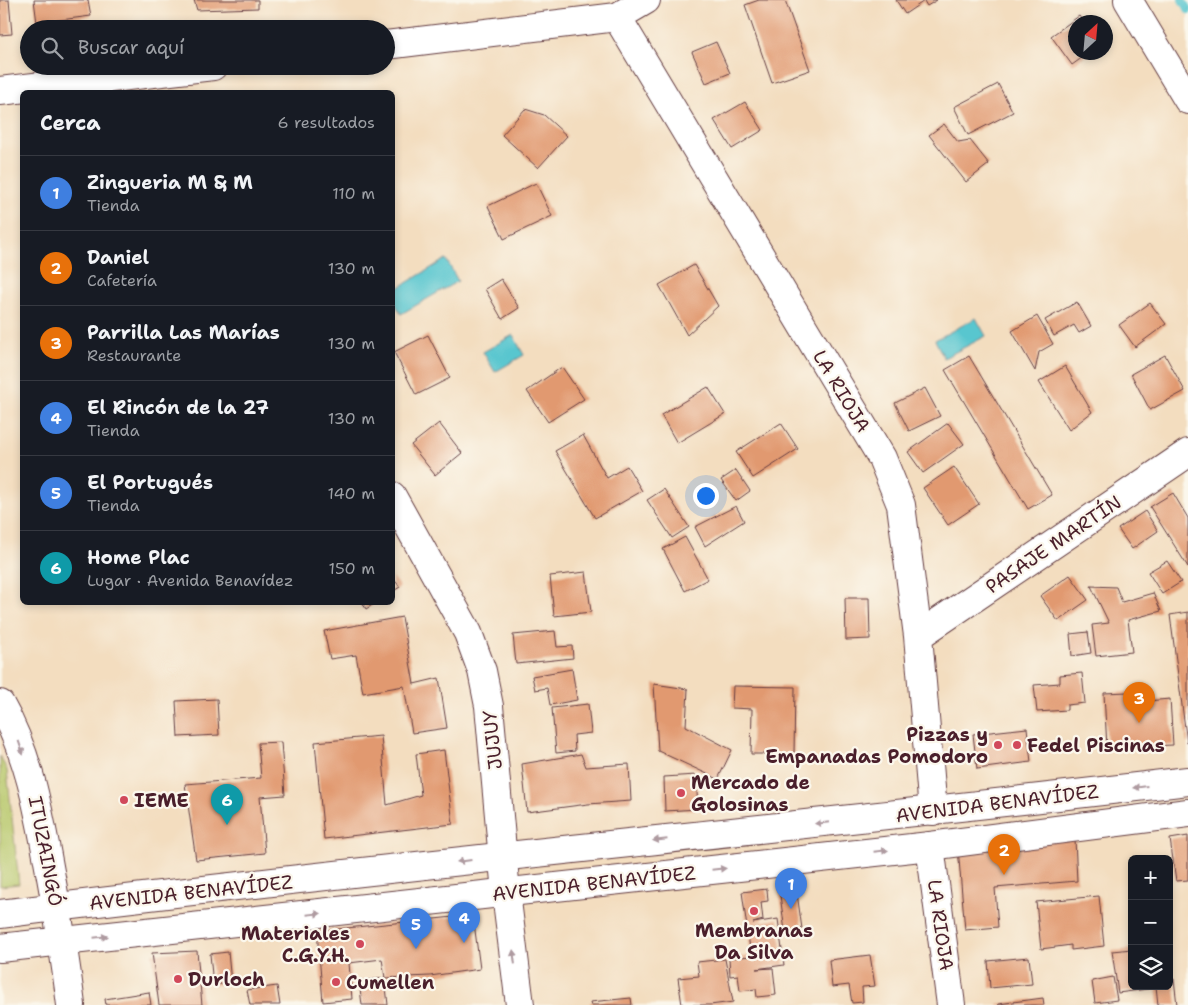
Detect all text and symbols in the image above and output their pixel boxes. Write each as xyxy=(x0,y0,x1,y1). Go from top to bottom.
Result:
north arrow xyxy=(1068,15,1113,60)
search box xyxy=(20,20,395,75)
icon: search xyxy=(38,34,66,62)
text: Buscar aquí xyxy=(78,35,184,60)
text: Cerca xyxy=(40,109,101,137)
text: 6 resultados xyxy=(277,112,375,133)
text: Zingueria M & M xyxy=(87,170,253,195)
text: 1 xyxy=(52,183,60,204)
text: 110 m xyxy=(332,183,375,204)
text: Tienda xyxy=(87,195,140,216)
text: Daniel xyxy=(87,245,149,270)
text: 2 xyxy=(50,258,62,279)
text: 130 m xyxy=(328,258,375,279)
text: Cafetería xyxy=(87,270,157,291)
text: Parrilla Las Marías xyxy=(87,320,280,345)
text: 3 xyxy=(50,333,62,354)
text: 130 m xyxy=(328,333,375,354)
text: Restaurante xyxy=(87,345,181,366)
street label: LA RIOJA xyxy=(807,345,876,437)
text: El Rincón de la 27 xyxy=(87,395,269,420)
text: 4 xyxy=(50,408,62,429)
text: 130 m xyxy=(328,408,375,429)
text: Tienda xyxy=(87,420,140,441)
text: El Portugués xyxy=(87,470,213,495)
text: 5 xyxy=(51,483,61,504)
text: 140 m xyxy=(328,483,375,504)
your location xyxy=(693,483,719,509)
street label: PASAJE MARTÍN xyxy=(980,489,1126,599)
text: Tienda xyxy=(87,495,140,516)
text: Home Plac xyxy=(87,545,190,570)
text: 6 xyxy=(50,558,62,579)
text: 150 m xyxy=(328,558,375,579)
text: Lugar · Avenida Benavídez xyxy=(87,570,294,591)
pin: 3 xyxy=(1123,682,1155,723)
street label: JUJUY xyxy=(477,708,508,771)
place label: Pizzas y Empanadas Pomodoro xyxy=(765,722,988,769)
place label: Fedel Piscinas xyxy=(1027,733,1165,758)
marker: Pizzas y Empanadas Pomodoro xyxy=(992,739,1004,751)
marker: Fedel Piscinas xyxy=(1011,739,1023,751)
one-way arrow xyxy=(17,741,25,756)
place label: Mercado de Golosinas xyxy=(691,770,810,817)
street label: AVENIDA BENAVÍDEZ xyxy=(894,778,1100,828)
one-way arrow xyxy=(1131,783,1147,791)
pin: 6 xyxy=(211,784,243,825)
marker: Mercado de Golosinas xyxy=(675,787,687,799)
place label: IEME xyxy=(134,788,189,813)
street label: ITUZAINGÓ xyxy=(23,794,69,908)
marker: IEME xyxy=(118,794,130,806)
one-way arrow xyxy=(813,819,829,827)
pin: 2 xyxy=(988,834,1020,875)
one-way arrow xyxy=(652,836,668,844)
one-way arrow xyxy=(873,847,889,855)
map controls xyxy=(1128,855,1173,990)
button: + xyxy=(1128,855,1173,900)
one-way arrow xyxy=(455,857,471,865)
street label: AVENIDA BENAVÍDEZ xyxy=(491,859,697,907)
one-way arrow xyxy=(712,865,728,873)
street label: AVENIDA BENAVÍDEZ xyxy=(88,868,294,916)
pin: 1 xyxy=(775,868,807,909)
street label: LA RIOJA xyxy=(922,878,959,972)
button: − xyxy=(1128,900,1173,945)
pin: 4 xyxy=(448,902,480,943)
marker: Membranas Da Silva xyxy=(748,905,760,917)
pin: 5 xyxy=(400,908,432,949)
one-way arrow xyxy=(307,909,323,917)
place label: Membranas Da Silva xyxy=(695,918,813,965)
place label: Materiales C.G.Y.H. xyxy=(241,921,350,968)
one-way arrow xyxy=(93,933,109,941)
marker: Materiales C.G.Y.H. xyxy=(354,938,366,950)
button: layers xyxy=(1128,945,1173,990)
one-way arrow xyxy=(510,948,518,964)
place label: Durloch xyxy=(188,967,265,992)
place label: Cumellen xyxy=(346,970,435,995)
marker: Durloch xyxy=(172,973,184,985)
marker: Cumellen xyxy=(330,976,342,988)

